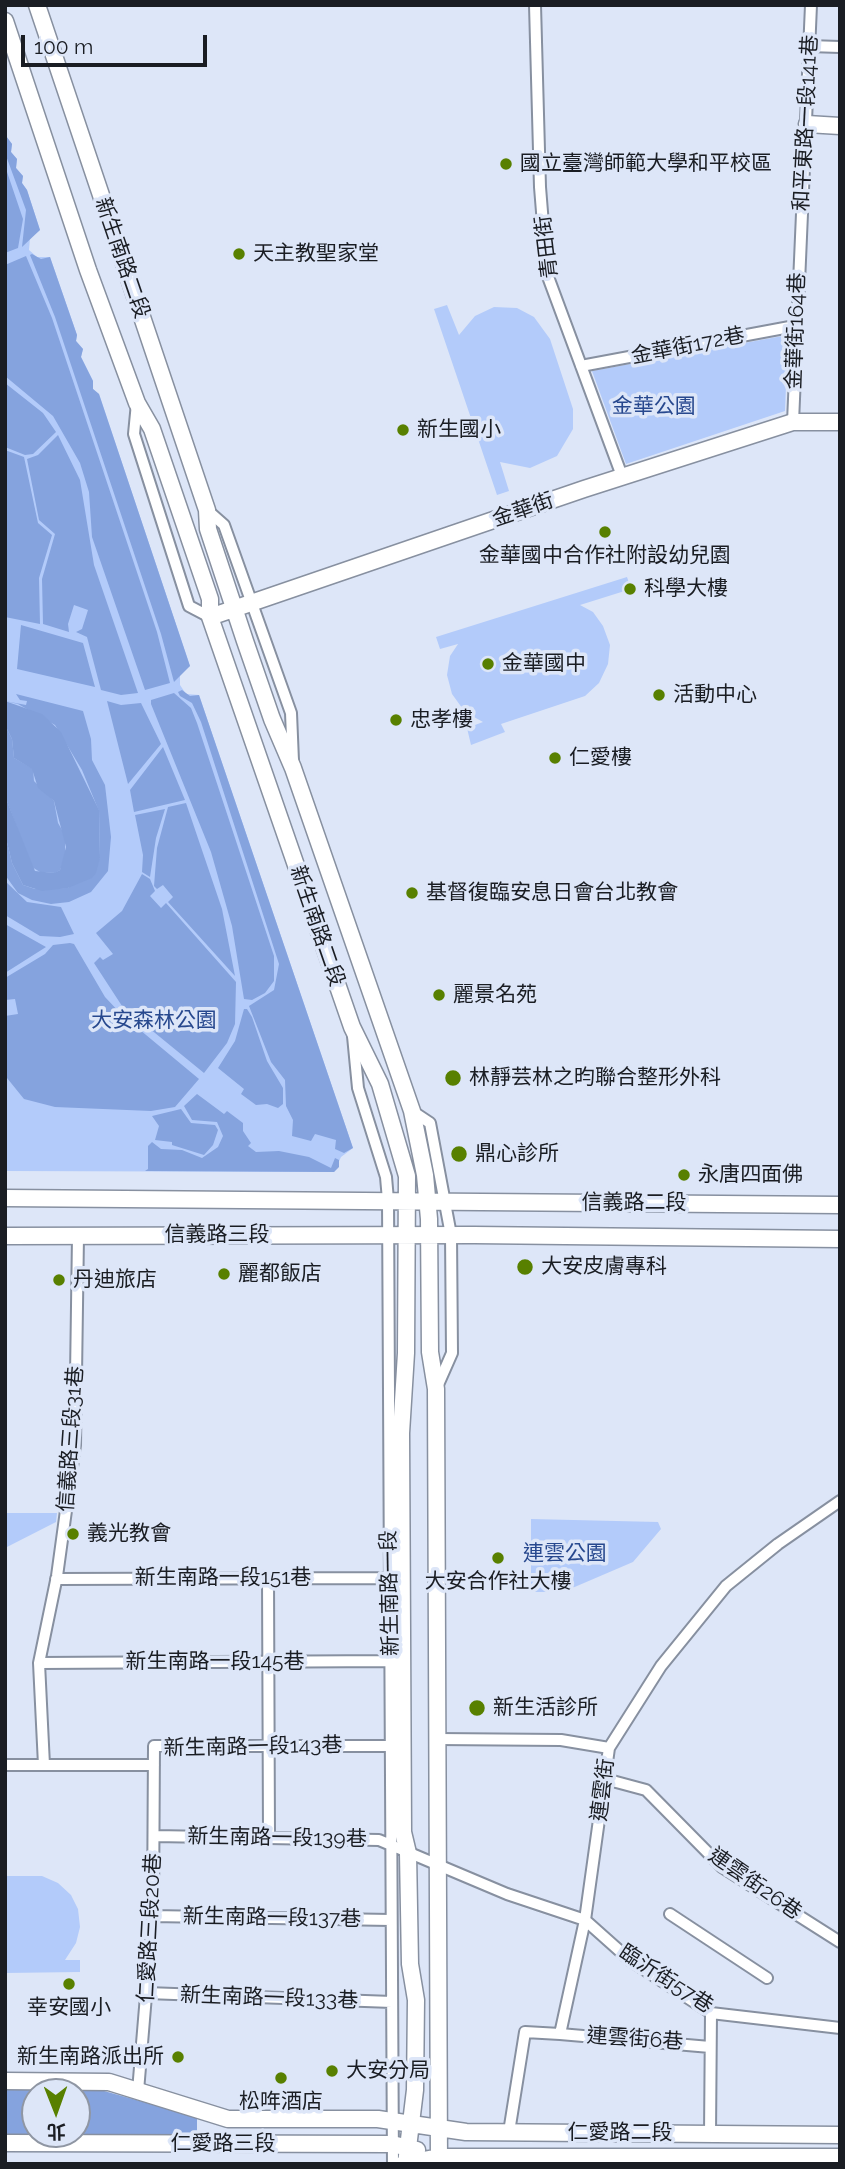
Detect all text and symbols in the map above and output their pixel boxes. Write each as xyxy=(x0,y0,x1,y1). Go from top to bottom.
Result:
scale bar xyxy=(24,21,210,65)
text: 100 m xyxy=(34,34,93,59)
street label: 和平東路一段141巷 xyxy=(789,34,823,212)
place label: 國立臺灣師範大學和平校區 xyxy=(520,151,772,177)
marker: 國立臺灣師範大學和平校區 xyxy=(498,156,514,172)
street label: 新生南路二段 xyxy=(90,194,154,322)
street label: 青田街 xyxy=(531,214,563,280)
place label: 天主教聖家堂 xyxy=(253,241,379,267)
marker: 天主教聖家堂 xyxy=(231,246,247,262)
street label: 金華街164巷 xyxy=(781,272,811,390)
street label: 金華街172巷 xyxy=(629,323,747,369)
park label: 金華公園 xyxy=(612,394,696,420)
place label: 新生國小 xyxy=(417,417,501,443)
marker: 新生國小 xyxy=(395,422,411,438)
street label: 金華街 xyxy=(489,488,557,532)
marker: 金華國中合作社附設幼兒園 xyxy=(597,524,613,540)
place label: 金華國中合作社附設幼兒園 xyxy=(479,543,731,569)
place label: 科學大樓 xyxy=(644,576,728,602)
marker: 科學大樓 xyxy=(622,581,638,597)
place label: 金華國中 xyxy=(502,651,586,677)
marker: 金華國中 xyxy=(480,656,496,672)
place label: 活動中心 xyxy=(673,682,757,708)
marker: 活動中心 xyxy=(651,687,667,703)
place label: 忠孝樓 xyxy=(410,707,473,733)
marker: 忠孝樓 xyxy=(388,712,404,728)
place label: 仁愛樓 xyxy=(569,745,632,771)
marker: 仁愛樓 xyxy=(547,750,563,766)
street label: 新生南路二段 xyxy=(285,862,349,990)
place label: 基督復臨安息日會台北教會 xyxy=(426,880,678,906)
marker: 基督復臨安息日會台北教會 xyxy=(404,885,420,901)
place label: 麗景名苑 xyxy=(453,982,537,1008)
marker: 麗景名苑 xyxy=(431,987,447,1003)
park label: 大安森林公園 xyxy=(91,1008,217,1034)
place label: 林靜芸林之昀聯合整形外科 xyxy=(469,1065,721,1091)
marker: 林靜芸林之昀聯合整形外科 xyxy=(443,1068,463,1088)
place label: 鼎心診所 xyxy=(475,1141,559,1167)
marker: 鼎心診所 xyxy=(449,1144,469,1164)
place label: 永唐四面佛 xyxy=(698,1162,803,1188)
marker: 永唐四面佛 xyxy=(676,1167,692,1183)
street label: 信義路二段 xyxy=(582,1190,686,1216)
street label: 信義路三段 xyxy=(165,1222,269,1248)
place label: 大安皮膚專科 xyxy=(541,1254,667,1280)
marker: 大安皮膚專科 xyxy=(515,1257,535,1277)
place label: 麗都飯店 xyxy=(238,1261,322,1287)
marker: 麗都飯店 xyxy=(216,1266,232,1282)
place label: 丹迪旅店 xyxy=(73,1267,157,1293)
marker: 丹迪旅店 xyxy=(51,1272,67,1288)
street label: 信義路三段31巷 xyxy=(53,1365,89,1513)
place label: 義光教會 xyxy=(87,1521,171,1547)
marker: 義光教會 xyxy=(65,1526,81,1542)
street label: 新生南路一段 xyxy=(376,1530,404,1656)
park label: 連雲公園 xyxy=(523,1541,607,1567)
marker: 大安合作社大樓 xyxy=(490,1550,506,1566)
street label: 新生南路一段151巷 xyxy=(135,1565,311,1591)
place label: 大安合作社大樓 xyxy=(425,1569,571,1595)
street label: 新生南路一段145巷 xyxy=(126,1649,304,1675)
place label: 新生活診所 xyxy=(493,1695,598,1721)
marker: 新生活診所 xyxy=(467,1698,487,1718)
street label: 新生南路一段143巷 xyxy=(163,1733,343,1761)
street label: 連雲街 xyxy=(587,1757,619,1823)
street label: 新生南路一段139巷 xyxy=(187,1824,367,1852)
street label: 連雲街26巷 xyxy=(704,1843,806,1925)
street label: 仁愛路三段20巷 xyxy=(133,1853,167,2003)
street label: 新生南路一段137巷 xyxy=(183,1904,361,1932)
street label: 臨沂街57巷 xyxy=(614,1939,718,2019)
marker: 幸安國小 xyxy=(61,1976,77,1992)
street label: 新生南路一段133巷 xyxy=(179,1982,359,2014)
place label: 幸安國小 xyxy=(27,1995,111,2021)
street label: 連雲街6巷 xyxy=(586,2023,684,2055)
place label: 新生南路派出所 xyxy=(17,2044,164,2070)
marker: 新生南路派出所 xyxy=(170,2049,186,2065)
place label: 大安分局 xyxy=(346,2058,430,2084)
marker: 大安分局 xyxy=(324,2063,340,2079)
marker: 松哖酒店 xyxy=(273,2070,289,2086)
north arrow xyxy=(21,2078,91,2148)
place label: 松哖酒店 xyxy=(239,2089,323,2115)
street label: 仁愛路二段 xyxy=(568,2120,672,2146)
text: 北 xyxy=(47,2121,66,2143)
street label: 仁愛路三段 xyxy=(171,2131,275,2157)

